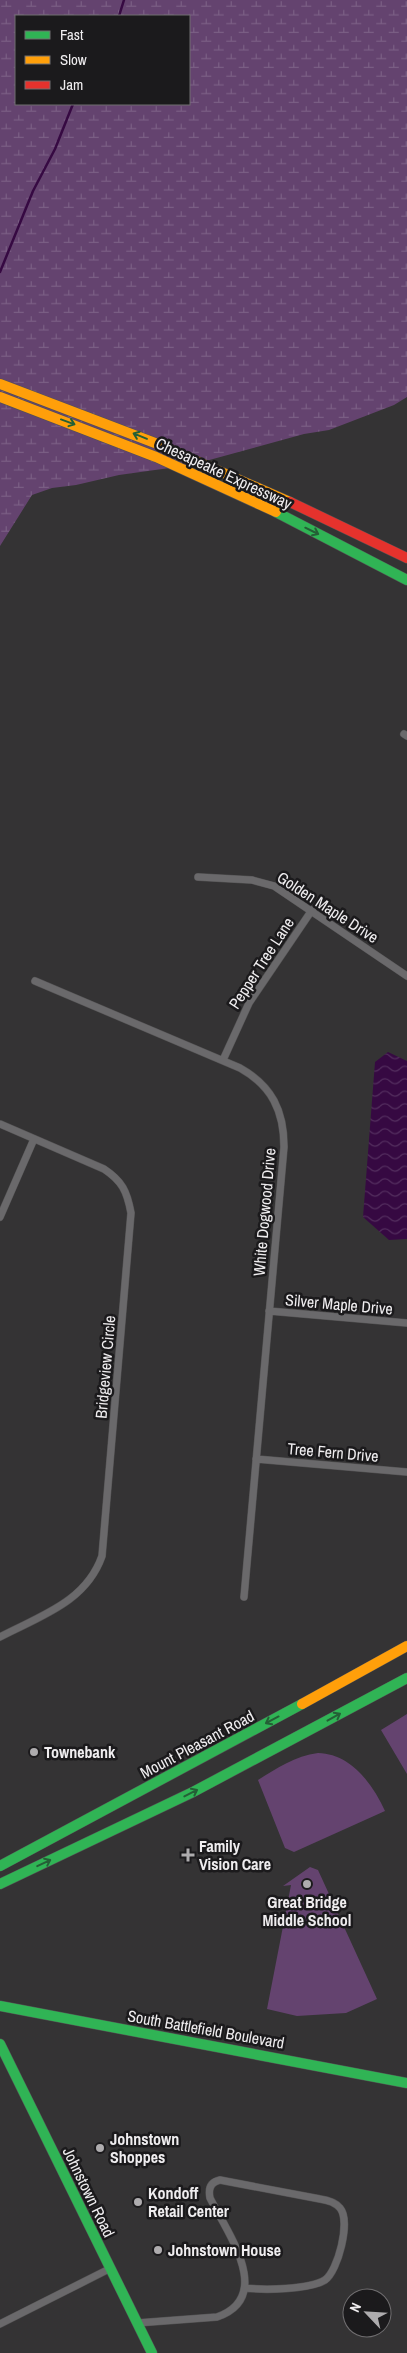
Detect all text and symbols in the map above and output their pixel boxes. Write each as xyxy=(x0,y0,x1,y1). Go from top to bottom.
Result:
legend xyxy=(15,15,190,105)
text: Fast xyxy=(60,24,84,45)
text: Slow xyxy=(60,49,87,70)
text: Jam xyxy=(60,74,83,95)
one-way arrow xyxy=(60,418,75,427)
one-way arrow xyxy=(133,431,148,440)
street label: Chesapeake Expressway xyxy=(152,432,296,514)
one-way arrow xyxy=(304,526,319,536)
street label: Golden Maple Drive xyxy=(273,866,383,948)
street label: Pepper Tree Lane xyxy=(223,913,299,1013)
street label: White Dogwood Drive xyxy=(247,1147,281,1277)
street label: Silver Maple Drive xyxy=(284,1288,394,1320)
street label: Bridgeview Circle xyxy=(90,1314,120,1420)
street label: Tree Fern Drive xyxy=(286,1437,380,1467)
street label: Mount Pleasant Road xyxy=(136,1705,258,1783)
one-way arrow xyxy=(327,1712,342,1722)
one-way arrow xyxy=(266,1716,280,1726)
place label: Townebank xyxy=(44,1741,116,1763)
marker: Townebank xyxy=(28,1746,40,1758)
one-way arrow xyxy=(183,1788,198,1797)
place label: Family Vision Care xyxy=(199,1835,271,1875)
marker: Family Vision Care xyxy=(181,1848,195,1862)
one-way arrow xyxy=(36,1858,51,1867)
marker: Great Bridge Middle School xyxy=(301,1878,313,1890)
place label: Great Bridge Middle School xyxy=(263,1891,351,1931)
street label: South Battlefield Boulevard xyxy=(126,2004,286,2054)
place label: Johnstown Shoppes xyxy=(110,2128,179,2168)
marker: Johnstown Shoppes xyxy=(94,2142,106,2154)
street label: Johnstown Road xyxy=(58,2143,120,2241)
place label: Kondoff Retail Center xyxy=(148,2182,230,2222)
marker: Kondoff Retail Center xyxy=(132,2196,144,2208)
place label: Johnstown House xyxy=(168,2239,281,2261)
marker: Johnstown House xyxy=(152,2244,164,2256)
north arrow xyxy=(342,2288,392,2338)
text: N xyxy=(345,2300,365,2315)

